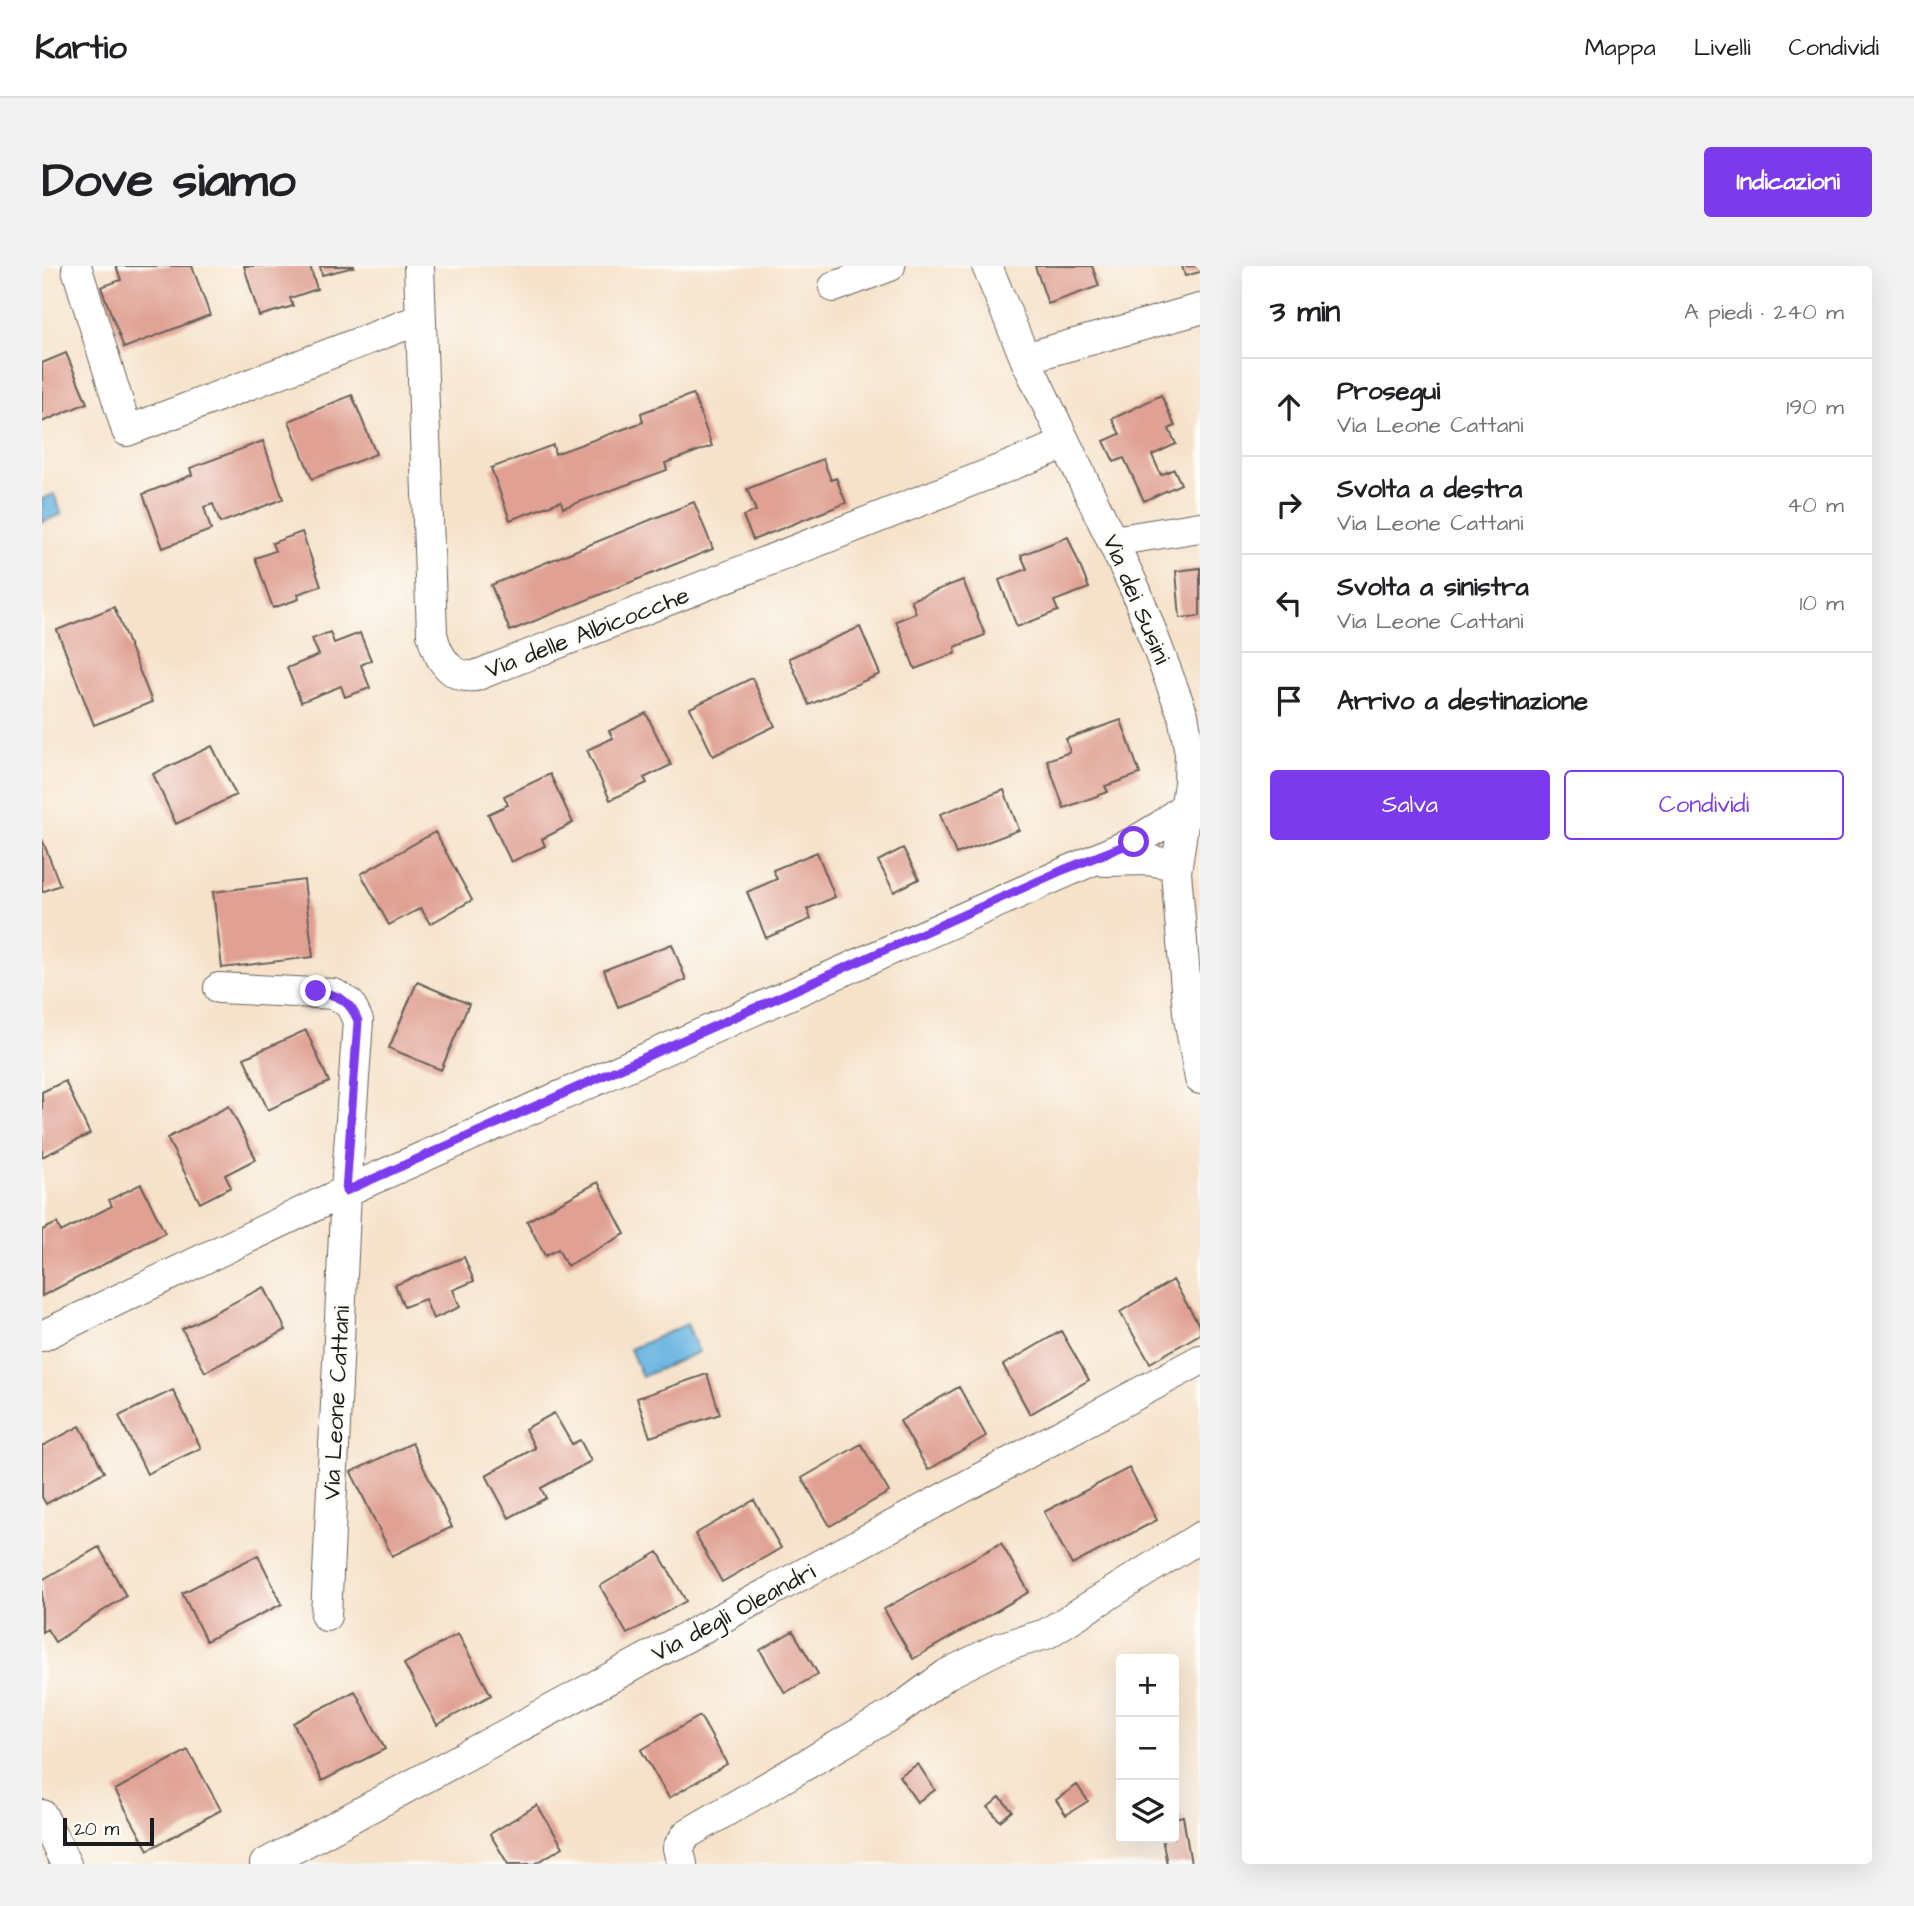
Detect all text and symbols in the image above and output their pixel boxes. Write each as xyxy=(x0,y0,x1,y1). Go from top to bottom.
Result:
text: Kartio xyxy=(35,25,127,71)
text: Mappa xyxy=(1585,31,1656,65)
text: Livelli xyxy=(1694,31,1751,65)
text: Condividi xyxy=(1789,31,1879,65)
button: Indicazioni xyxy=(1704,147,1872,217)
text: Dove siamo xyxy=(42,148,296,216)
text: 3 min xyxy=(1270,291,1340,333)
text: A piedi · 240 m xyxy=(1684,296,1844,328)
text: Prosegui xyxy=(1337,373,1440,409)
icon: ahead xyxy=(1270,388,1308,426)
text: 190 m xyxy=(1786,391,1844,423)
text: Via Leone Cattani xyxy=(1337,409,1524,441)
text: Svolta a destra xyxy=(1337,471,1522,507)
icon: right xyxy=(1270,486,1308,524)
text: 40 m xyxy=(1787,489,1844,521)
text: Via Leone Cattani xyxy=(1337,507,1524,539)
street label: Via dei Susini xyxy=(1093,529,1179,670)
text: Svolta a sinistra xyxy=(1337,569,1529,605)
street label: Via delle Albicocche xyxy=(480,578,694,688)
icon: left xyxy=(1270,584,1308,622)
text: 10 m xyxy=(1799,587,1844,619)
text: Via Leone Cattani xyxy=(1337,605,1524,637)
icon: arrive xyxy=(1270,682,1308,720)
text: Arrivo a destinazione xyxy=(1337,683,1588,719)
button: Salva xyxy=(1270,770,1550,840)
button: Condividi xyxy=(1564,770,1844,840)
route start xyxy=(1118,826,1149,857)
route end xyxy=(300,975,331,1006)
street label: Via Leone Cattani xyxy=(315,1305,359,1501)
street label: Via degli Oleandri xyxy=(645,1555,822,1671)
map controls xyxy=(1116,1654,1179,1843)
button: + xyxy=(1116,1654,1179,1717)
button: − xyxy=(1116,1717,1179,1780)
button: layers xyxy=(1116,1780,1179,1843)
scale bar xyxy=(63,1815,154,1847)
text: 20 m xyxy=(74,1816,119,1843)

